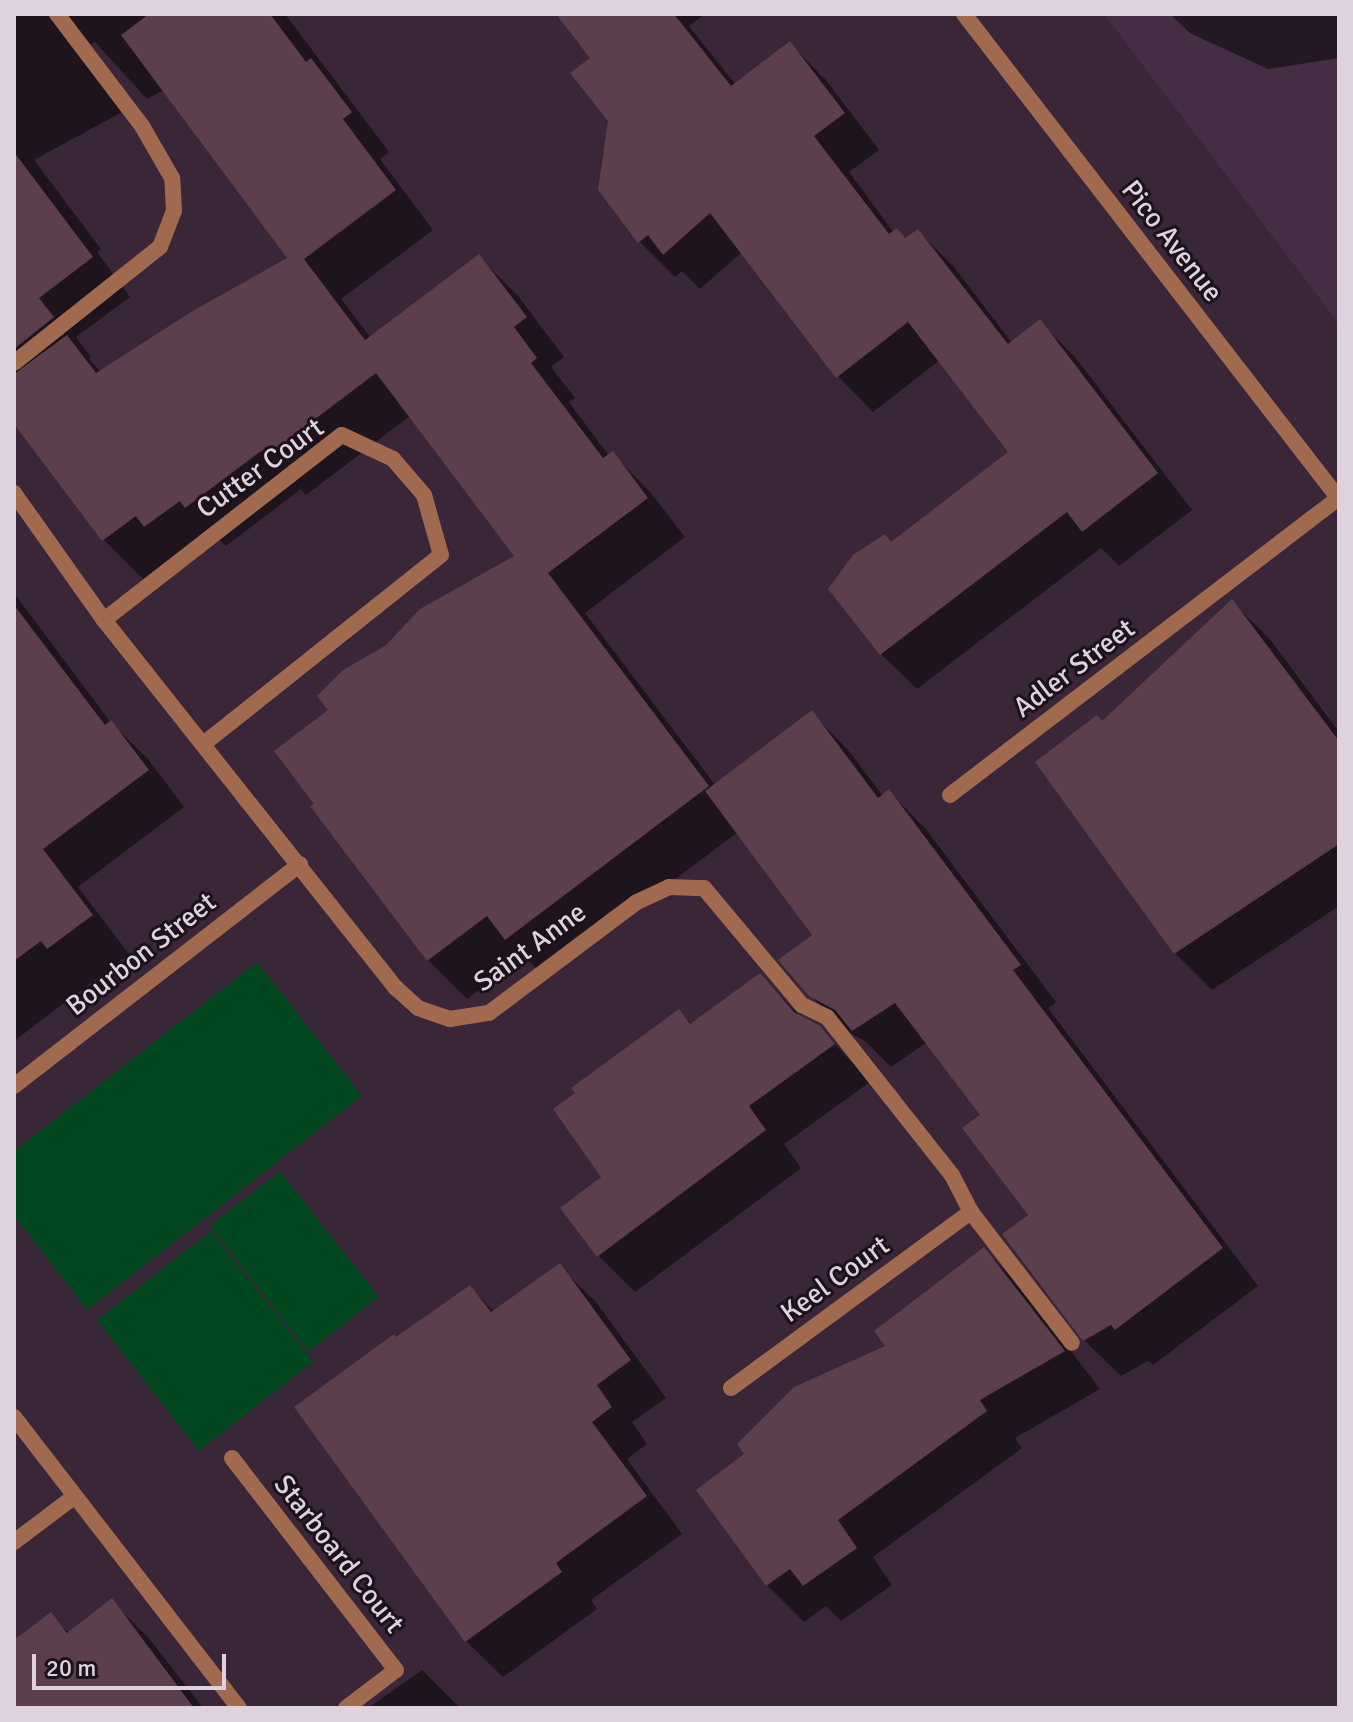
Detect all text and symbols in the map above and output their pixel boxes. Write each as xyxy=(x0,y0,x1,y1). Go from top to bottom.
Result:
street label: Pico Avenue xyxy=(1114,174,1230,308)
street label: Cutter Court xyxy=(190,411,330,525)
street label: Adler Street xyxy=(1007,612,1141,724)
street label: Bourbon Street xyxy=(59,885,223,1023)
street label: Saint Anne xyxy=(467,895,593,999)
street label: Keel Court xyxy=(774,1228,896,1330)
street label: Starboard Court xyxy=(267,1468,411,1640)
scale bar xyxy=(36,1638,230,1688)
text: 20 m xyxy=(46,1653,96,1683)

